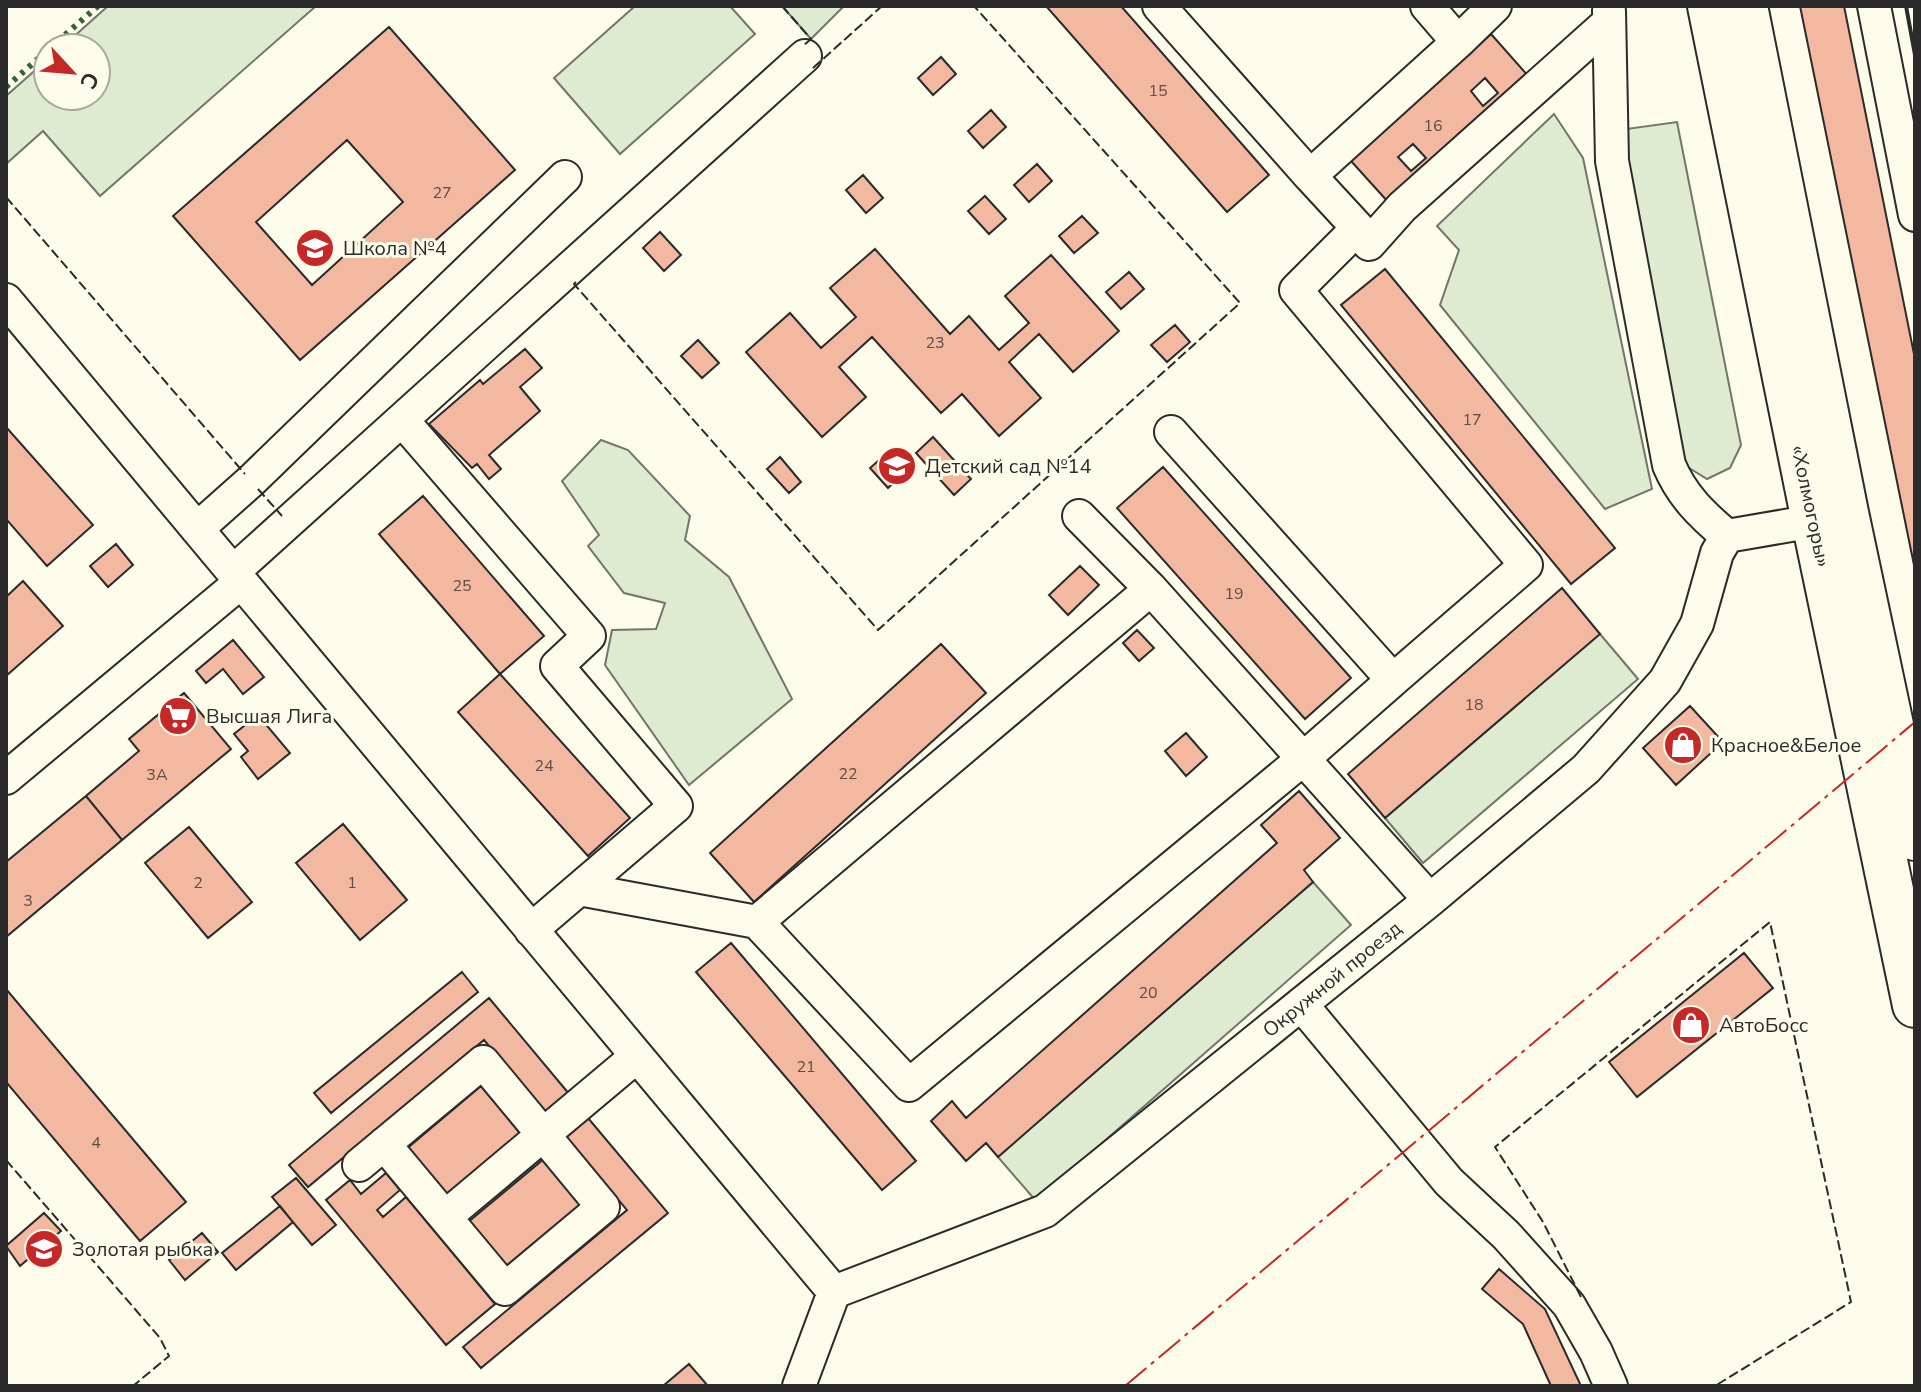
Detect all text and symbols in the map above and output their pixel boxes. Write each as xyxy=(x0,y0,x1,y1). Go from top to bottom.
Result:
north arrow xyxy=(32,32,112,112)
text: С xyxy=(72,67,106,94)
house number: 15 xyxy=(1148,80,1168,102)
house number: 16 xyxy=(1423,115,1443,137)
house number: 27 xyxy=(432,182,452,204)
school or university icon: Школа №4 xyxy=(294,227,336,269)
place label: Школа №4 xyxy=(343,235,447,262)
house number: 23 xyxy=(925,332,945,354)
house number: 17 xyxy=(1462,409,1482,431)
street label: «Холмогоры» xyxy=(1784,443,1837,570)
school or university icon: Детский сад №14 xyxy=(876,445,918,487)
place label: Детский сад №14 xyxy=(925,453,1092,480)
house number: 25 xyxy=(452,575,472,597)
house number: 19 xyxy=(1224,583,1244,605)
house number: 18 xyxy=(1464,694,1484,716)
supermarket icon: Высшая Лига xyxy=(157,695,199,737)
place label: Высшая Лига xyxy=(206,703,332,730)
shop icon: Красное&Белое xyxy=(1662,724,1704,766)
place label: Красное&Белое xyxy=(1711,732,1861,759)
house number: 24 xyxy=(534,755,554,777)
house number: 22 xyxy=(838,763,858,785)
house number: 3А xyxy=(146,764,168,786)
house number: 2 xyxy=(193,872,203,894)
house number: 1 xyxy=(347,872,357,894)
house number: 3 xyxy=(23,890,33,912)
street label: Окружной проезд xyxy=(1257,915,1408,1044)
house number: 20 xyxy=(1138,982,1158,1004)
shop icon: АвтоБосс xyxy=(1670,1004,1712,1046)
place label: АвтоБосс xyxy=(1719,1012,1808,1039)
house number: 21 xyxy=(796,1056,816,1078)
house number: 4 xyxy=(91,1132,101,1154)
school or university icon: Золотая рыбка xyxy=(23,1228,65,1270)
place label: Золотая рыбка xyxy=(72,1236,213,1263)

